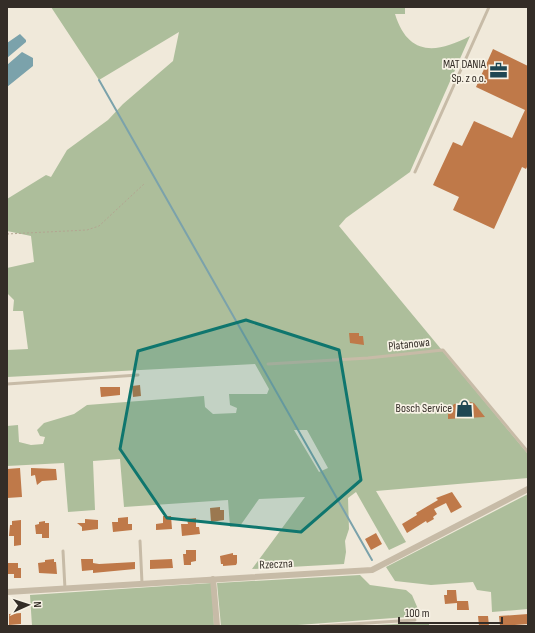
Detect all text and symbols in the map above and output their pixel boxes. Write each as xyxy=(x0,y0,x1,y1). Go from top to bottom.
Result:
place label: MAT DANIA Sp. z o.o. xyxy=(443,57,487,86)
office icon: MAT DANIA Sp. z o.o. xyxy=(489,61,509,81)
street label: Platanowa xyxy=(388,335,431,354)
shop icon: Bosch Service xyxy=(455,398,475,418)
place label: Bosch Service xyxy=(396,401,452,416)
street label: Rzeczna xyxy=(259,556,293,573)
north arrow xyxy=(8,585,48,625)
scale bar xyxy=(399,599,502,625)
text: N xyxy=(31,601,44,608)
text: 100 m xyxy=(405,606,430,621)

